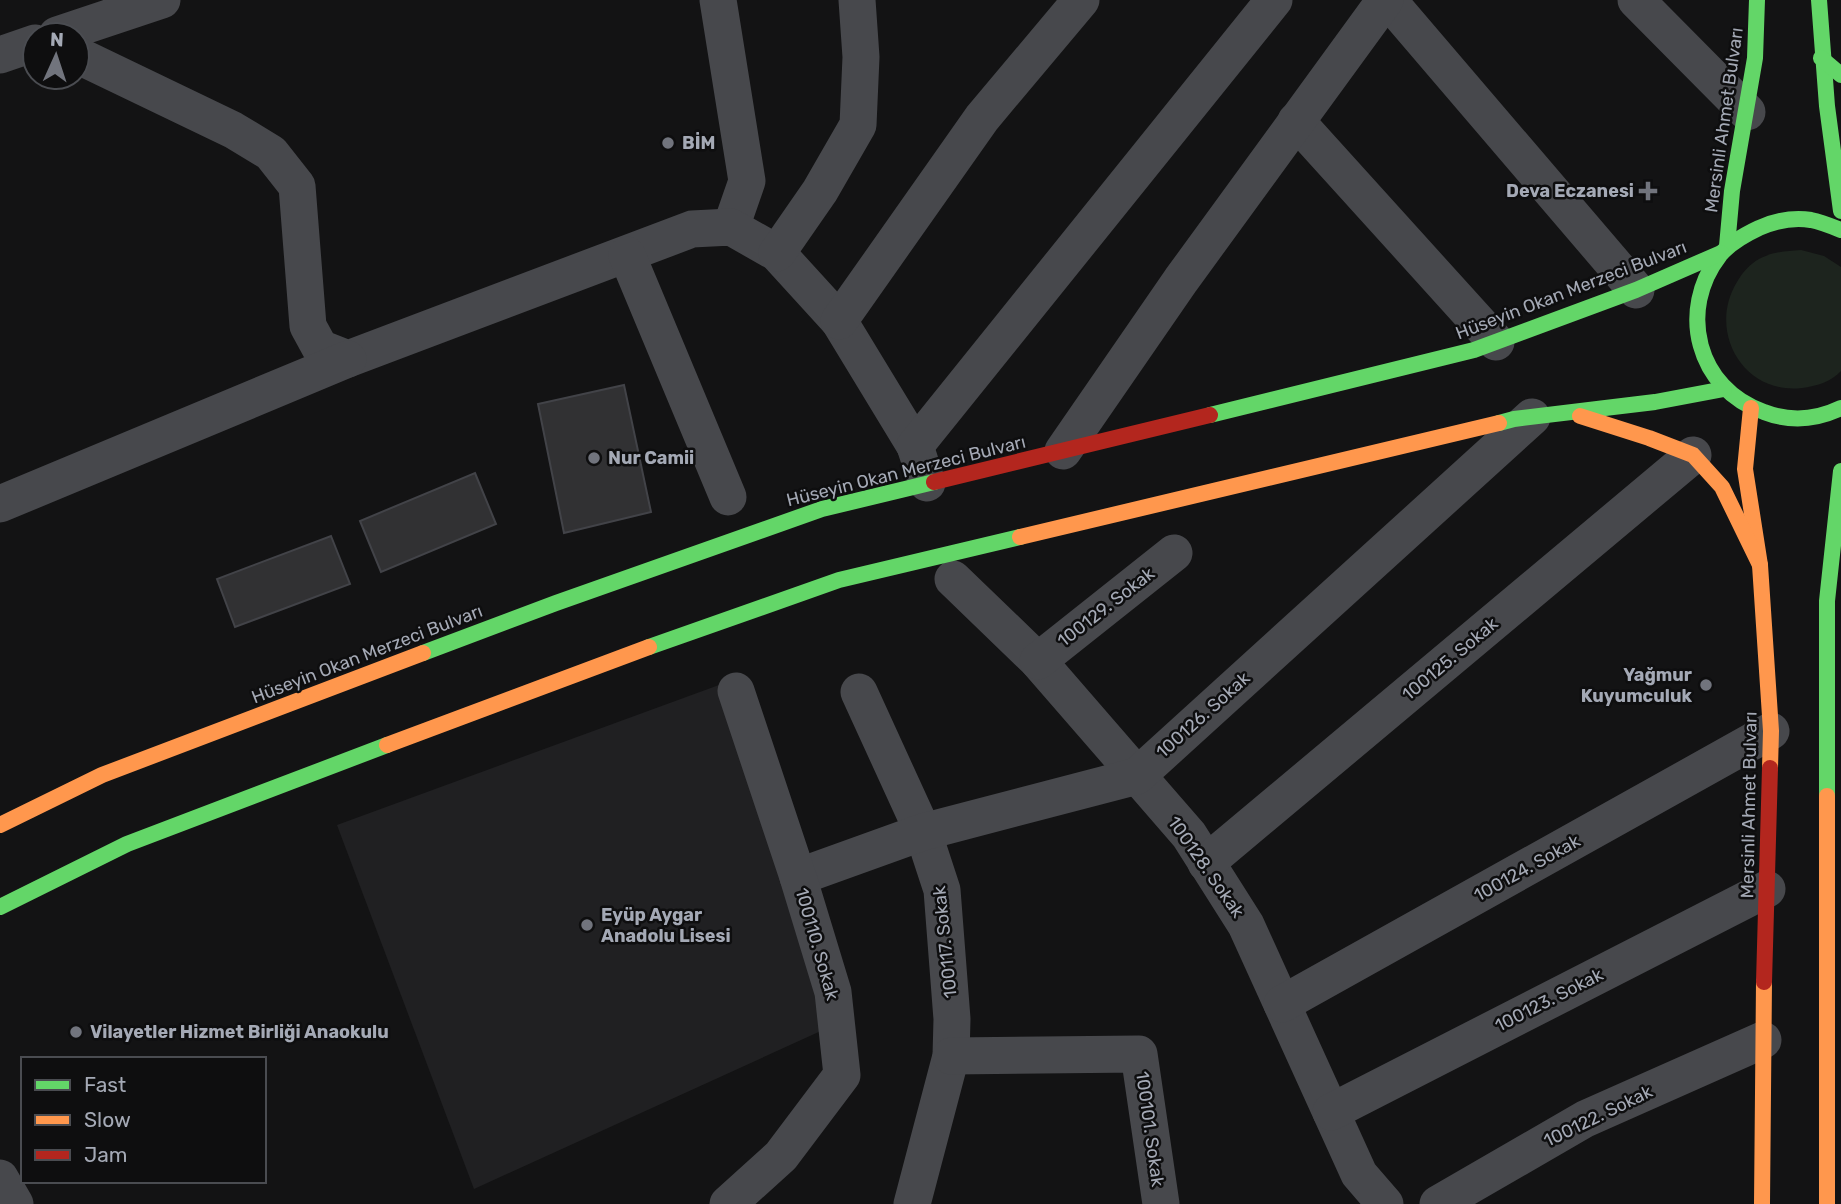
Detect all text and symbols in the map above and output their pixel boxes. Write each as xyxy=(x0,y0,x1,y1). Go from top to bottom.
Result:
north arrow xyxy=(21,21,91,91)
street label: Mersinli Ahmet Bulvarı xyxy=(1700,26,1748,214)
text: N xyxy=(49,28,64,51)
place label: BİM xyxy=(682,132,715,154)
marker: BİM xyxy=(660,135,676,151)
place label: Deva Eczanesi xyxy=(1506,180,1634,202)
marker: Deva Eczanesi xyxy=(1640,183,1656,199)
street label: Hüseyin Okan Merzeci Bulvarı xyxy=(1452,236,1690,344)
street label: Hüseyin Okan Merzeci Bulvarı xyxy=(784,431,1028,511)
place label: Nur Camii xyxy=(608,447,694,469)
marker: Nur Camii xyxy=(586,450,602,466)
street label: 100129. Sokak xyxy=(1053,562,1159,652)
street label: Hüseyin Okan Merzeci Bulvarı xyxy=(248,600,486,708)
street label: 100125. Sokak xyxy=(1398,612,1503,705)
place label: Yağmur Kuyumculuk xyxy=(1581,664,1692,707)
street label: 100126. Sokak xyxy=(1152,667,1255,763)
marker: Yağmur Kuyumculuk xyxy=(1698,677,1714,693)
street label: Mersinli Ahmet Bulvarı xyxy=(1736,711,1762,899)
street label: 100128. Sokak xyxy=(1163,812,1250,923)
street label: 100124. Sokak xyxy=(1470,829,1585,906)
street label: 100117. Sokak xyxy=(928,884,962,999)
street label: 100110. Sokak xyxy=(790,885,844,1003)
place label: Eyüp Aygar Anadolu Lisesi xyxy=(601,904,731,947)
marker: Eyüp Aygar Anadolu Lisesi xyxy=(579,917,595,933)
street label: 100123. Sokak xyxy=(1491,963,1607,1037)
place label: Vilayetler Hizmet Birliği Anaokulu xyxy=(90,1021,389,1043)
marker: Vilayetler Hizmet Birliği Anaokulu xyxy=(68,1024,84,1040)
legend xyxy=(21,1057,266,1183)
street label: 100101. Sokak xyxy=(1131,1070,1169,1189)
text: Fast xyxy=(84,1072,126,1097)
street label: 100122. Sokak xyxy=(1540,1080,1657,1152)
text: Slow xyxy=(84,1107,131,1132)
text: Jam xyxy=(84,1142,128,1167)

